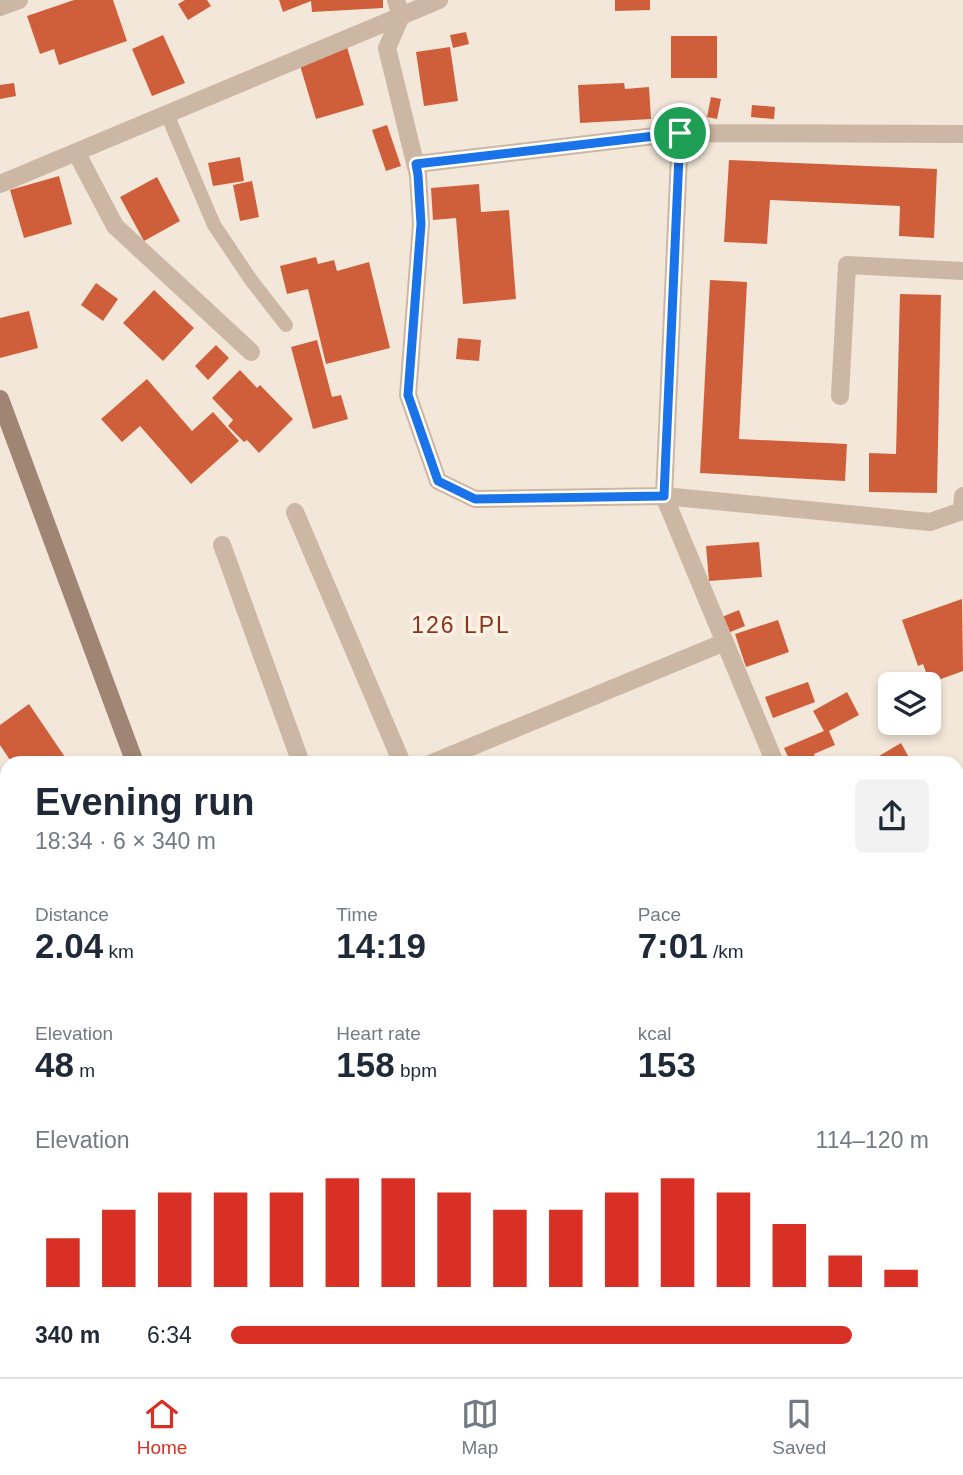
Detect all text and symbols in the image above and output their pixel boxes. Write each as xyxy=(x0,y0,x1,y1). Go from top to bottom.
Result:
pin xyxy=(650,103,710,163)
icon: arrive xyxy=(661,114,699,152)
district label: 126 LPL xyxy=(411,612,511,638)
map controls xyxy=(878,672,941,735)
button: layers xyxy=(878,672,941,735)
button: share xyxy=(855,779,929,853)
text: Evening run xyxy=(35,781,255,823)
text: 18:34 · 6 × 340 m xyxy=(35,828,216,854)
text: Distance xyxy=(35,904,109,925)
text: Time xyxy=(336,904,378,925)
text: Pace xyxy=(638,904,681,925)
text: 2.04 xyxy=(35,926,103,965)
text: 14:19 xyxy=(336,926,426,965)
text: 7:01 xyxy=(638,926,708,965)
text: km xyxy=(103,941,134,962)
text: /km xyxy=(708,941,744,962)
text: Elevation xyxy=(35,1023,113,1044)
text: Heart rate xyxy=(336,1023,421,1044)
text: kcal xyxy=(638,1023,671,1044)
text: 48 xyxy=(35,1045,74,1084)
text: 158 xyxy=(336,1045,395,1084)
text: 153 xyxy=(638,1045,696,1084)
text: m xyxy=(74,1060,95,1081)
text: bpm xyxy=(395,1060,437,1081)
text: Elevation xyxy=(35,1127,130,1153)
text: 114–120 m xyxy=(816,1127,929,1153)
text: 340 m xyxy=(35,1322,100,1348)
text: 6:34 xyxy=(147,1322,192,1348)
tab: Home xyxy=(137,1395,187,1459)
tab: Map xyxy=(461,1395,499,1459)
tab: Saved xyxy=(772,1395,826,1459)

